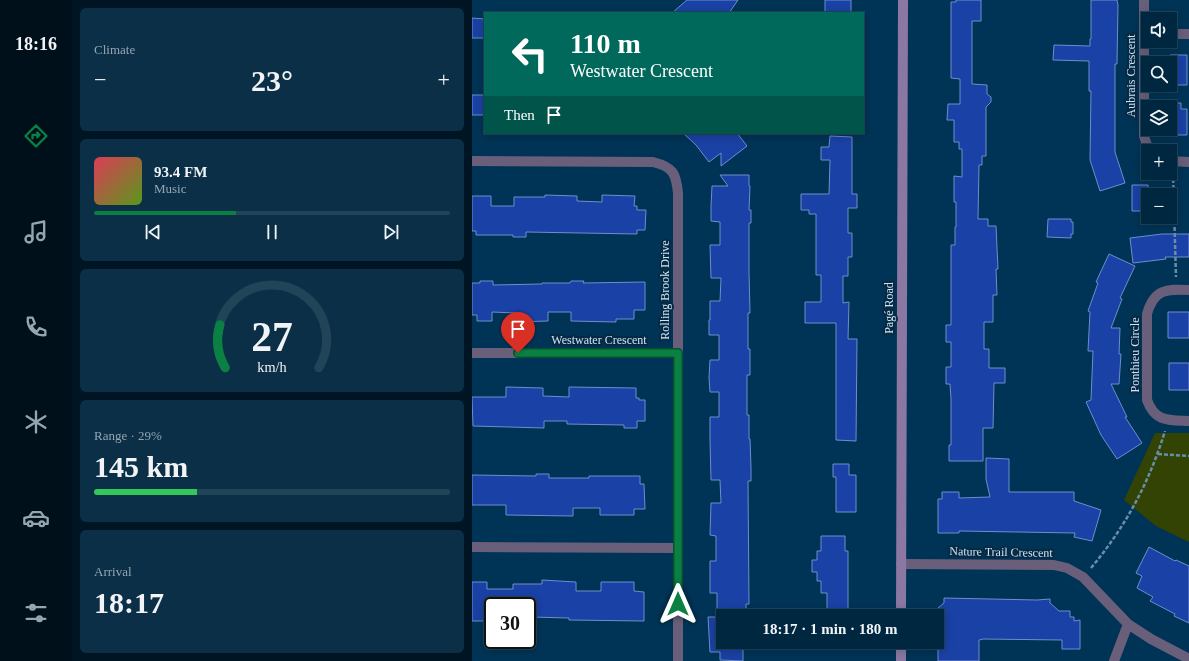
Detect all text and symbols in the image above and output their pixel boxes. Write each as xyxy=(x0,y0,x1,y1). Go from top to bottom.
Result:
map controls xyxy=(1141,12,1177,224)
button: sound xyxy=(1141,12,1177,48)
icon: left xyxy=(504,28,556,80)
text: 110 m xyxy=(570,28,641,59)
text: 18:16 xyxy=(15,34,57,54)
street label: Aubrais Crescent xyxy=(1124,34,1138,117)
text: Climate xyxy=(94,42,135,57)
button: search xyxy=(1141,56,1177,92)
text: Westwater Crescent xyxy=(570,61,713,81)
text: 23° xyxy=(251,64,293,97)
text: − xyxy=(94,67,106,92)
text: + xyxy=(438,67,450,92)
button: layers xyxy=(1141,100,1177,136)
icon: arrive xyxy=(543,104,565,126)
text: Then xyxy=(504,107,535,123)
icon: directions xyxy=(22,122,50,150)
button: + xyxy=(1141,144,1177,180)
text: 93.4 FM xyxy=(154,164,207,180)
text: Music xyxy=(154,181,187,196)
button: − xyxy=(1141,188,1177,224)
icon: music xyxy=(22,218,50,246)
icon: previous xyxy=(142,221,164,243)
icon: pause xyxy=(261,221,283,243)
icon: next xyxy=(380,221,402,243)
street label: Rolling Brook Drive xyxy=(658,240,672,340)
street label: Pagé Road xyxy=(882,282,896,334)
pin xyxy=(501,312,535,353)
icon: phone xyxy=(22,313,50,341)
text: 27 xyxy=(251,314,293,360)
icon: arrive xyxy=(507,318,529,340)
street label: Ponthieu Circle xyxy=(1128,318,1142,393)
street label: Westwater Crescent xyxy=(551,333,647,347)
text: km/h xyxy=(257,359,287,375)
icon: climate xyxy=(22,408,50,436)
text: Range · 29% xyxy=(94,428,162,443)
text: 145 km xyxy=(94,450,188,483)
icon: car xyxy=(22,504,50,532)
street label: Nature Trail Crescent xyxy=(949,544,1053,560)
text: Arrival xyxy=(94,564,132,579)
position arrow xyxy=(657,583,699,625)
text: 18:17 xyxy=(94,586,164,619)
speed limit sign: 30 xyxy=(484,597,536,649)
icon: filters xyxy=(22,599,50,627)
text: 18:17 · 1 min · 180 m xyxy=(763,621,898,637)

